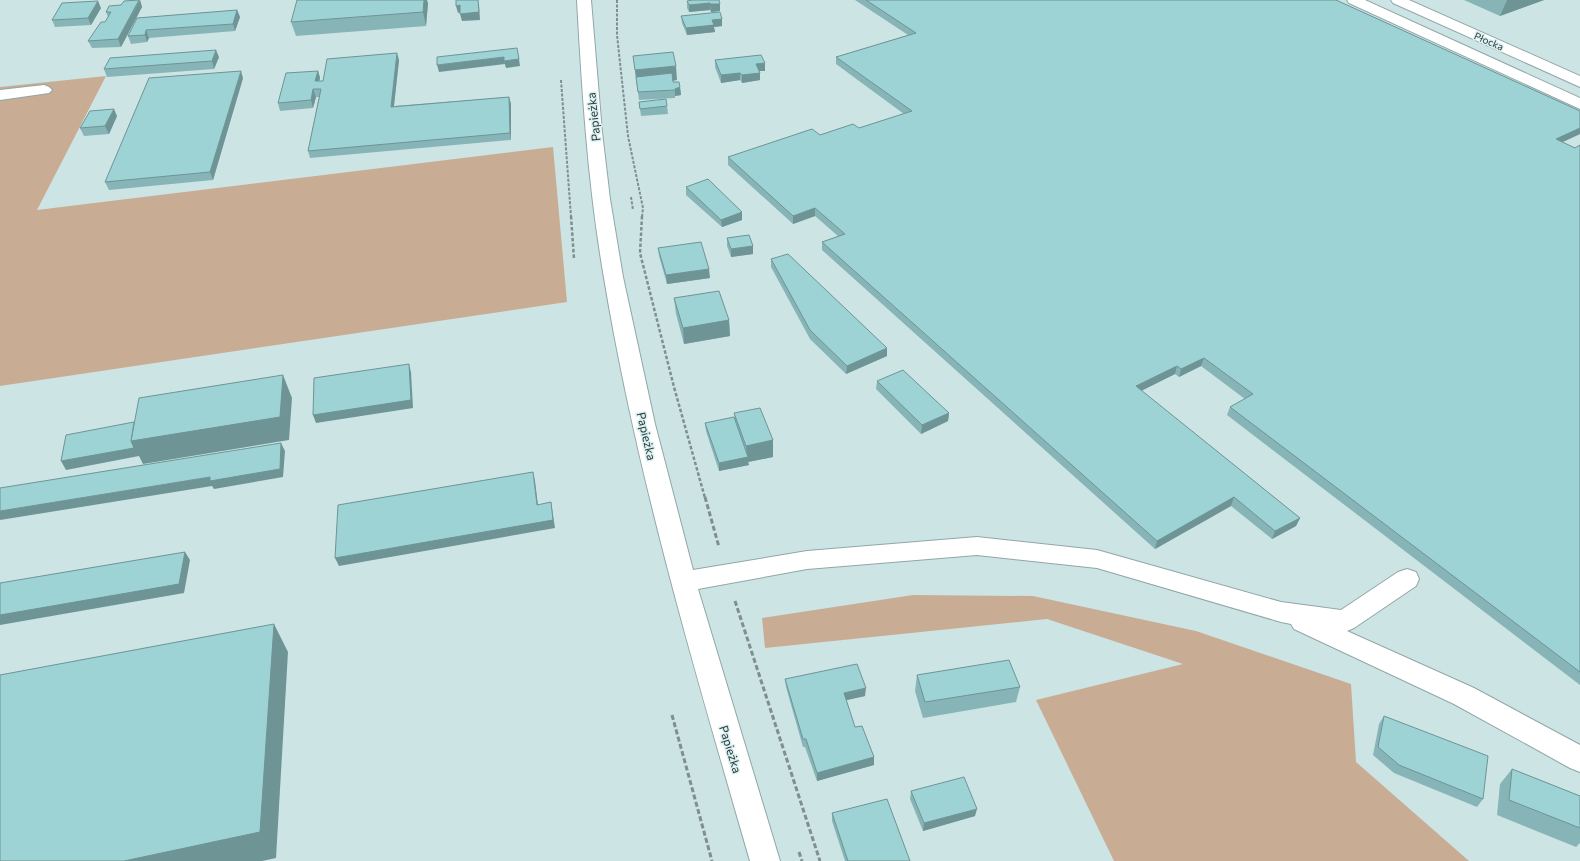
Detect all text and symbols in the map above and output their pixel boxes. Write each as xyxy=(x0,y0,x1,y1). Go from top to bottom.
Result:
street label: Płocka xyxy=(1472,29,1506,53)
street label: Papieżka xyxy=(583,92,603,142)
street label: Papieżka xyxy=(635,411,659,461)
street label: Papieżka xyxy=(717,723,745,775)

